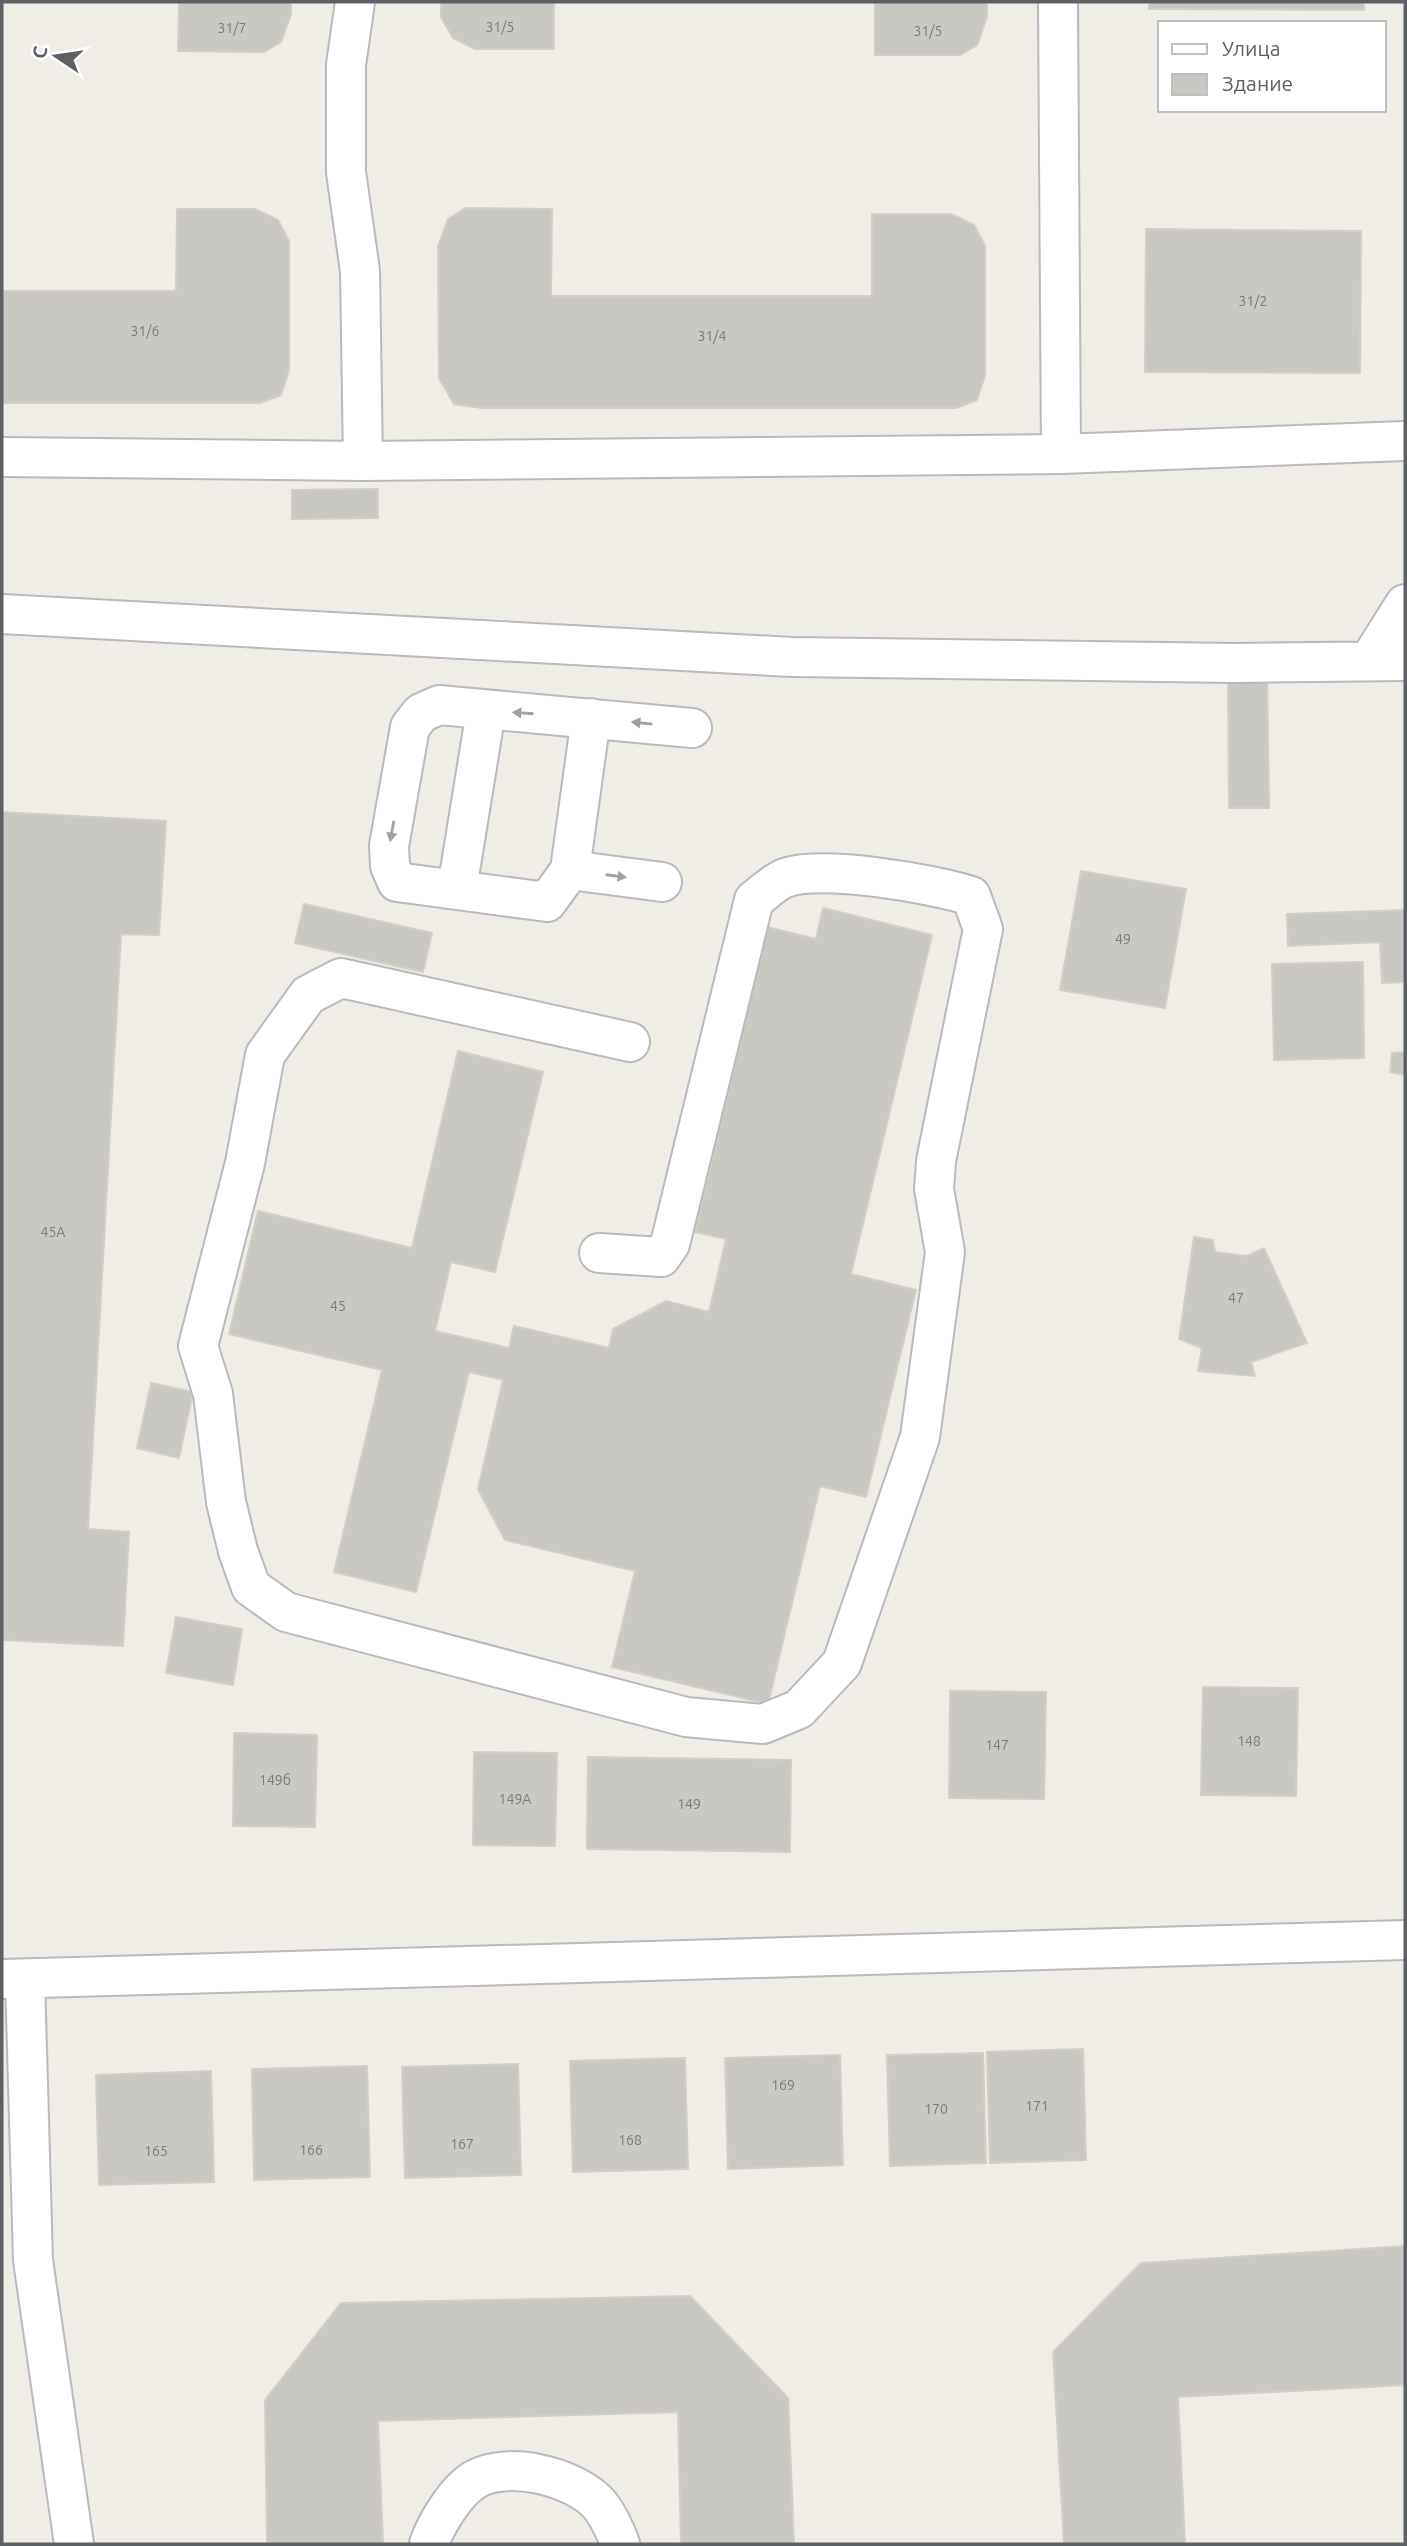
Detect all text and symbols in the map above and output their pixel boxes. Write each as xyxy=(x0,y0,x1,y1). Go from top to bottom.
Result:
house number: 31/5 xyxy=(486,19,514,35)
house number: 31/7 xyxy=(218,20,246,36)
north arrow xyxy=(21,21,91,91)
legend xyxy=(1158,21,1386,112)
house number: 31/5 xyxy=(914,23,942,39)
text: Улица xyxy=(1222,36,1280,60)
text: С xyxy=(27,44,52,61)
text: Здание xyxy=(1222,71,1293,95)
house number: 31/2 xyxy=(1239,293,1267,309)
house number: 31/6 xyxy=(131,323,160,339)
house number: 31/4 xyxy=(698,328,727,344)
one-way arrow xyxy=(512,707,534,718)
one-way arrow xyxy=(631,717,653,728)
one-way arrow xyxy=(386,820,397,842)
one-way arrow xyxy=(606,871,628,882)
house number: 49 xyxy=(1115,931,1131,947)
house number: 45А xyxy=(41,1224,65,1240)
house number: 47 xyxy=(1228,1290,1244,1306)
house number: 45 xyxy=(330,1298,346,1314)
house number: 148 xyxy=(1237,1733,1261,1749)
house number: 147 xyxy=(985,1737,1009,1753)
house number: 149б xyxy=(259,1772,291,1788)
house number: 149А xyxy=(499,1791,531,1807)
house number: 149 xyxy=(677,1796,701,1812)
house number: 169 xyxy=(771,2077,795,2093)
house number: 171 xyxy=(1025,2098,1049,2114)
house number: 170 xyxy=(924,2101,948,2117)
house number: 168 xyxy=(618,2132,642,2148)
house number: 167 xyxy=(450,2136,474,2152)
house number: 166 xyxy=(299,2142,323,2158)
house number: 165 xyxy=(144,2143,168,2159)

